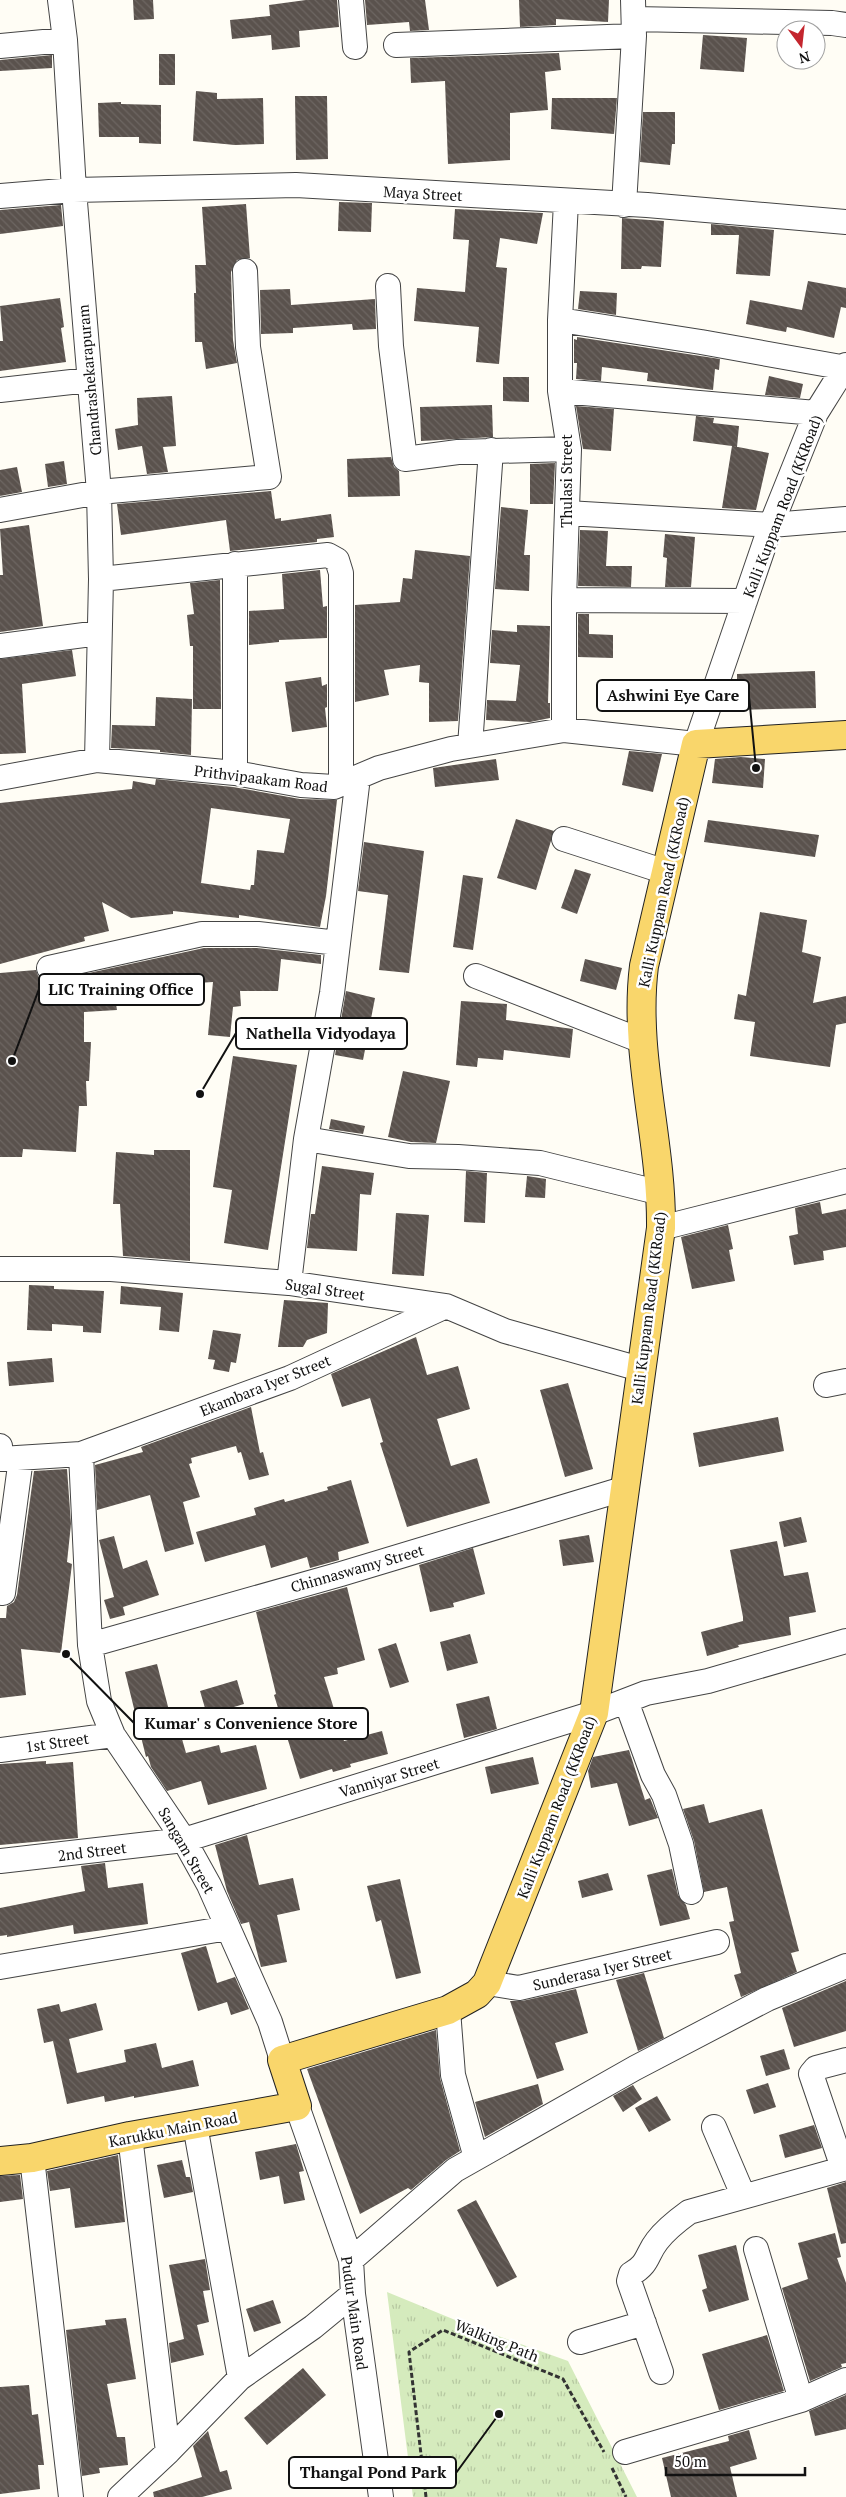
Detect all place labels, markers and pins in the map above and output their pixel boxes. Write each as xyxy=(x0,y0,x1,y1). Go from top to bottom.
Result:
callout: Ashwini Eye Care xyxy=(597,680,749,711)
callout: LIC Training Office xyxy=(39,974,204,1005)
callout: Nathella Vidyodaya xyxy=(236,1018,407,1049)
callout: Kumar' s Convenience Store xyxy=(134,1708,368,1739)
callout: Thangal Pond Park xyxy=(289,2457,456,2488)

